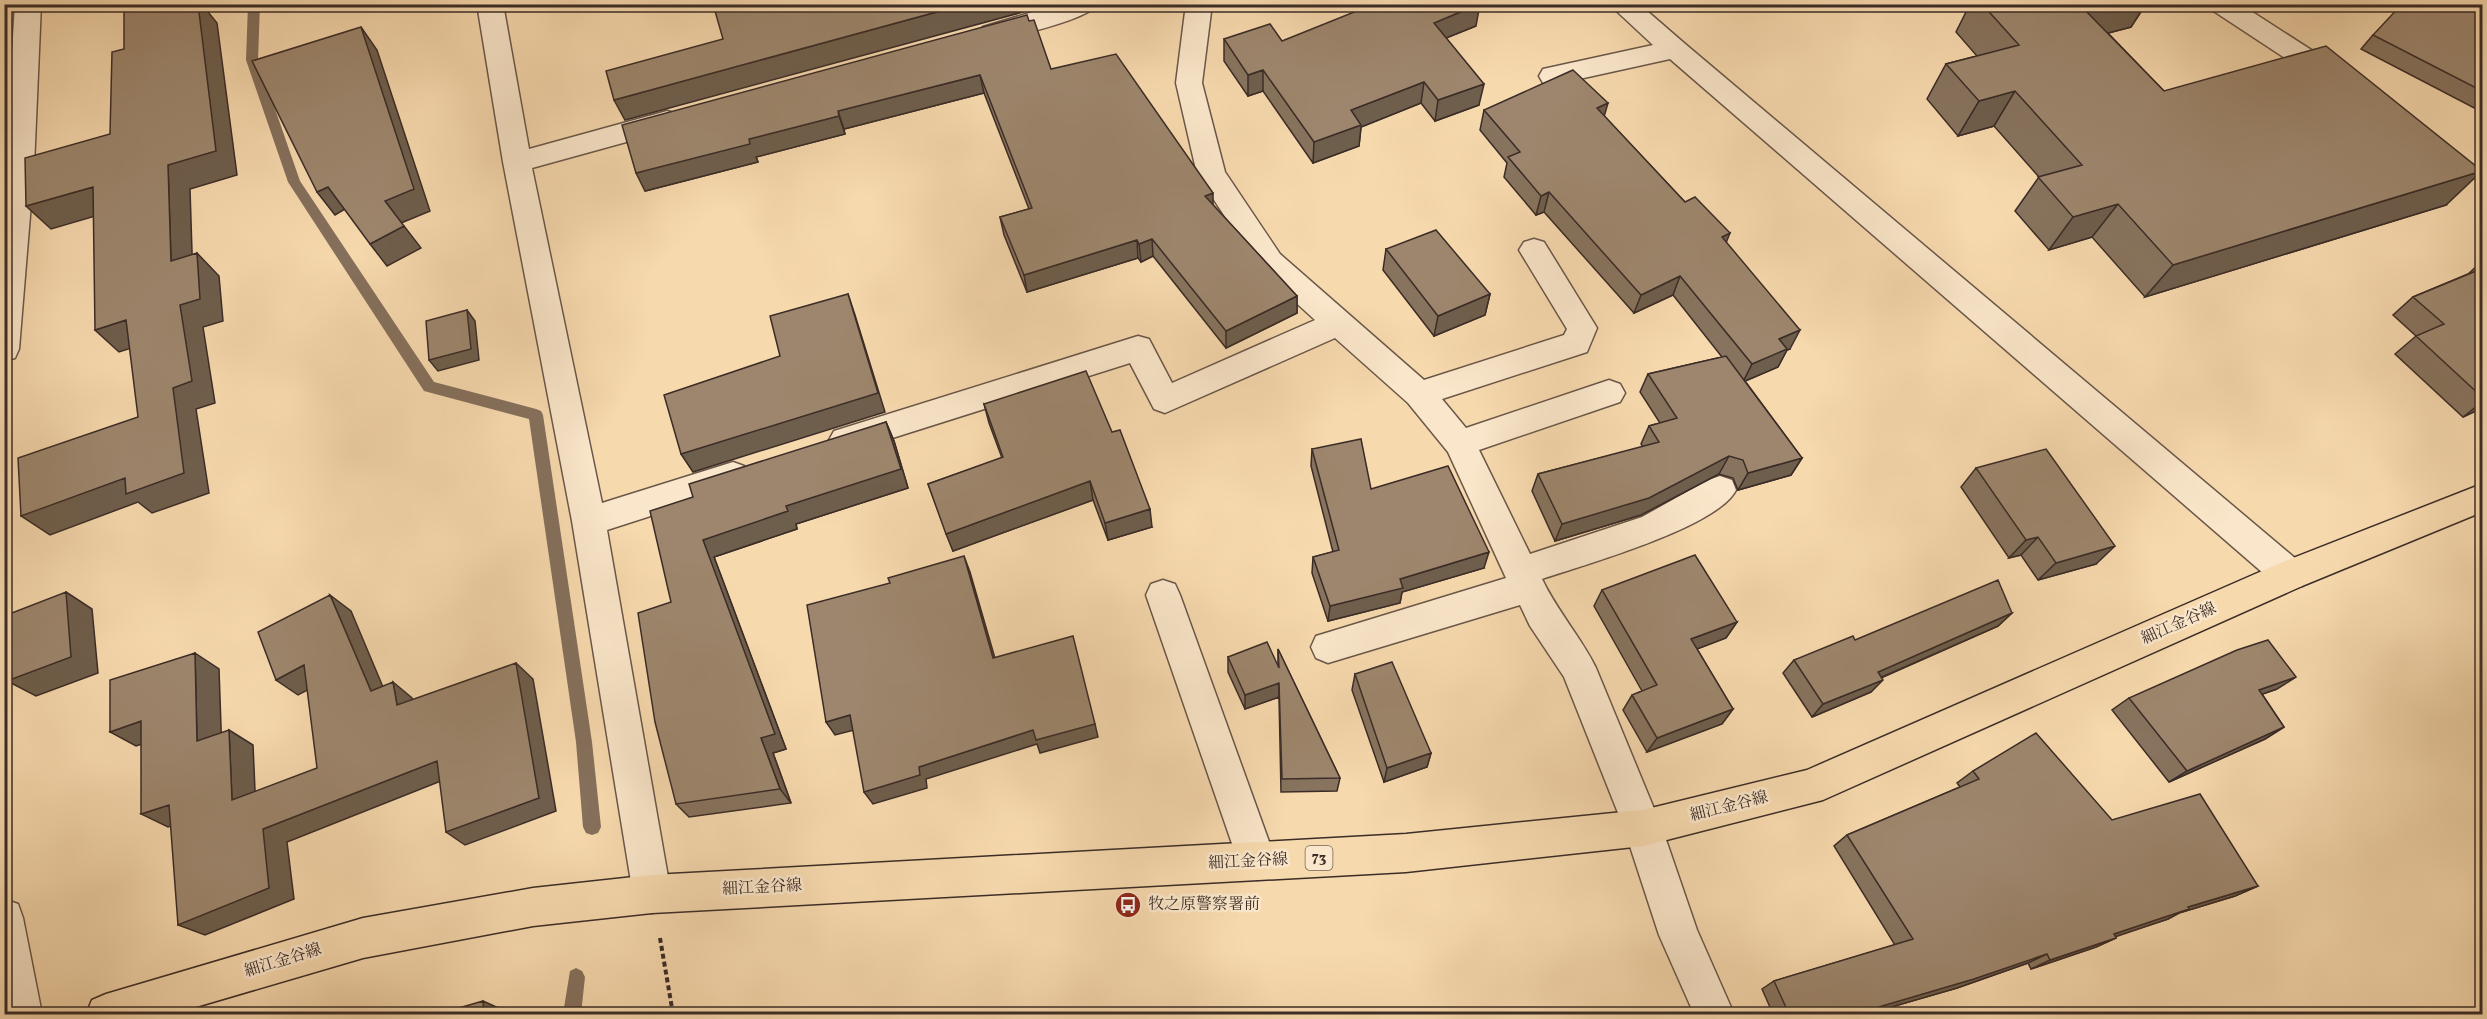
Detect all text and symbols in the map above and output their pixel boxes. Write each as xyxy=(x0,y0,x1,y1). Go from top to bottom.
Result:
street label: 細江金谷線 xyxy=(2138,598,2220,650)
street label: 細江金谷線 xyxy=(1688,787,1770,827)
road number: 73 xyxy=(1306,846,1332,870)
street label: 細江金谷線 xyxy=(1207,849,1289,875)
street label: 細江金谷線 xyxy=(721,875,803,901)
bus stop icon: 牧之原警察署前 xyxy=(1113,890,1143,920)
place label: 牧之原警察署前 xyxy=(1148,894,1260,916)
street label: 細江金谷線 xyxy=(242,939,324,983)

